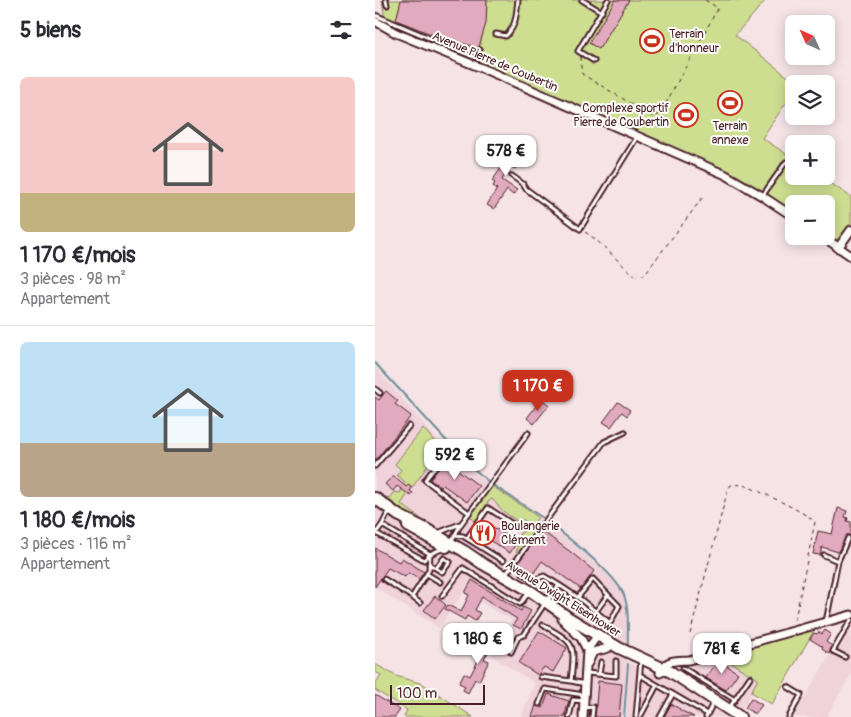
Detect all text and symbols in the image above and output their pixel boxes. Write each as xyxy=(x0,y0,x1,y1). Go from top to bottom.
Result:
north arrow xyxy=(785,15,835,65)
map controls xyxy=(785,15,835,245)
icon: filters xyxy=(327,16,355,44)
text: 5 biens xyxy=(20,17,81,44)
place label: Terrain d'honneur xyxy=(669,27,720,56)
sports icon: Terrain d'honneur xyxy=(639,28,665,54)
street label: Avenue Pierre de Coubertin xyxy=(430,29,560,95)
button: layers xyxy=(785,75,835,125)
sports icon: Terrain annexe xyxy=(717,90,743,116)
place label: Complexe sportif Pierre de Coubertin xyxy=(573,101,669,130)
sports icon: Complexe sportif Pierre de Coubertin xyxy=(673,102,699,128)
icon: home xyxy=(143,109,233,199)
place label: Terrain annexe xyxy=(712,119,748,148)
pin: 578 € xyxy=(471,134,541,177)
button: + xyxy=(785,135,835,185)
text: 578 € xyxy=(486,141,526,161)
button: − xyxy=(785,195,835,245)
text: 1 170 €/mois xyxy=(20,242,135,269)
text: 3 pièces · 98 m² xyxy=(20,269,126,289)
text: Appartement xyxy=(20,289,110,309)
pin: 1 170 € xyxy=(492,370,584,412)
icon: home xyxy=(143,375,233,465)
text: 1 170 € xyxy=(513,376,563,396)
pin: 592 € xyxy=(420,438,490,481)
text: 592 € xyxy=(435,445,475,465)
text: 1 180 €/mois xyxy=(20,507,135,534)
place label: Boulangerie Clément xyxy=(501,519,560,548)
restaurant icon: Boulangerie Clément xyxy=(470,520,496,546)
text: 3 pièces · 116 m² xyxy=(20,534,132,554)
text: Appartement xyxy=(20,554,110,574)
street label: Avenue Dwight Eisenhower xyxy=(503,557,624,641)
pin: 1 180 € xyxy=(432,622,524,665)
text: 1 180 € xyxy=(453,629,503,649)
pin: 781 € xyxy=(687,632,757,675)
text: 781 € xyxy=(704,639,740,659)
scale bar xyxy=(390,682,485,705)
text: 100 m xyxy=(397,685,437,702)

